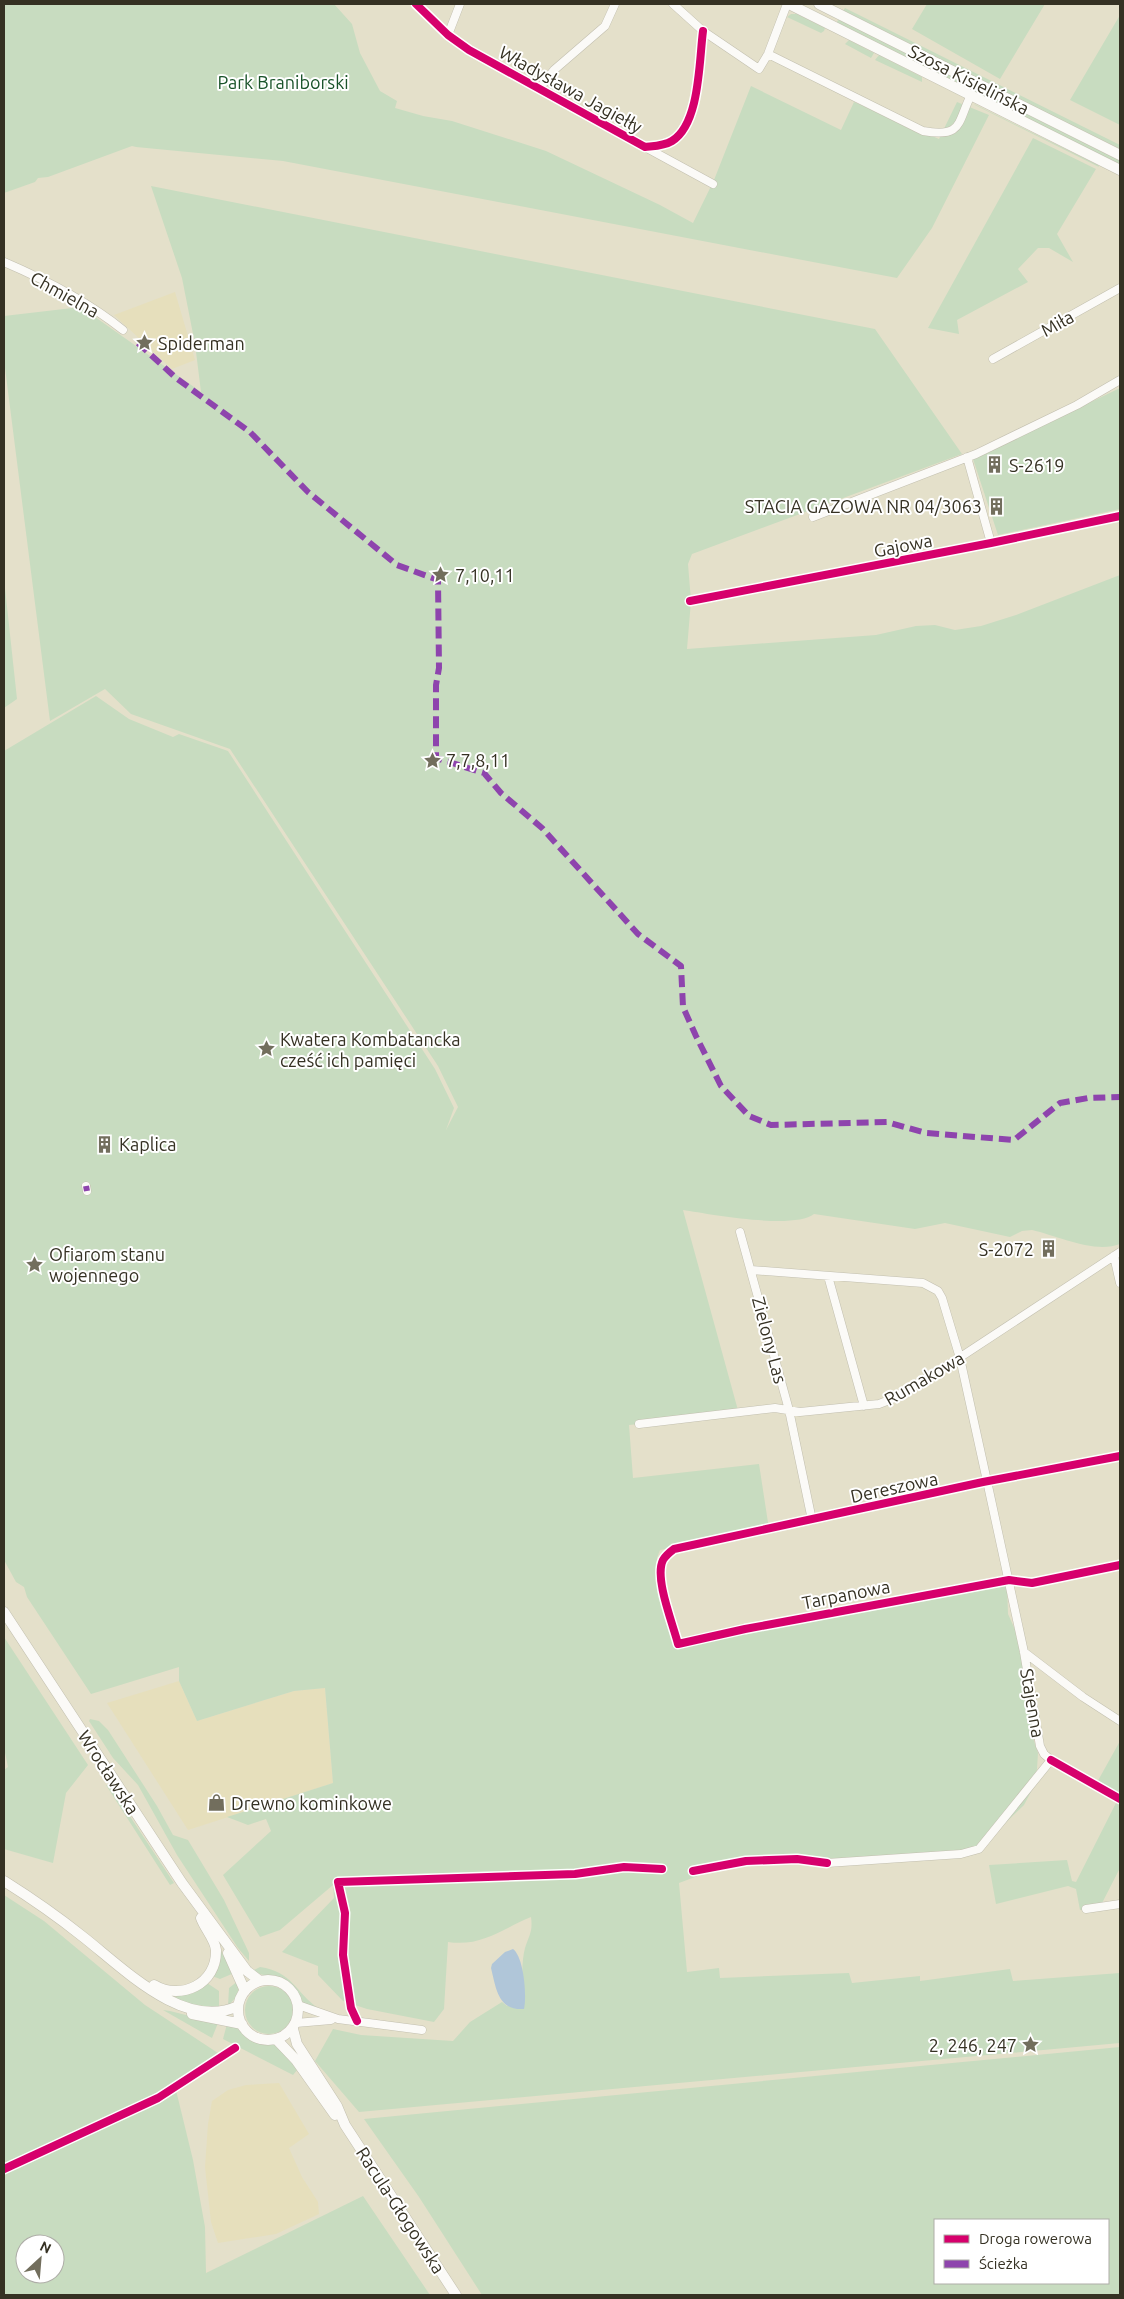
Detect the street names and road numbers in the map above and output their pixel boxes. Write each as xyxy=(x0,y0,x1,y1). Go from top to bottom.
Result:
street label: Szosa Kisielińska xyxy=(905,40,1033,118)
street label: Władysława Jagiełły xyxy=(496,41,646,137)
street label: Chmielna xyxy=(27,267,103,321)
street label: Miła xyxy=(1037,306,1077,340)
street label: Gajowa xyxy=(872,530,934,560)
street label: Zielony Las xyxy=(749,1294,791,1386)
street label: Rumakowa xyxy=(881,1347,967,1409)
street label: Dereszowa xyxy=(848,1468,940,1506)
street label: Tarpanowa xyxy=(800,1576,892,1612)
street label: Stajenna xyxy=(1017,1667,1049,1739)
street label: Wrocławska xyxy=(74,1726,144,1818)
street label: Racula-Głogowska xyxy=(353,2143,449,2277)

